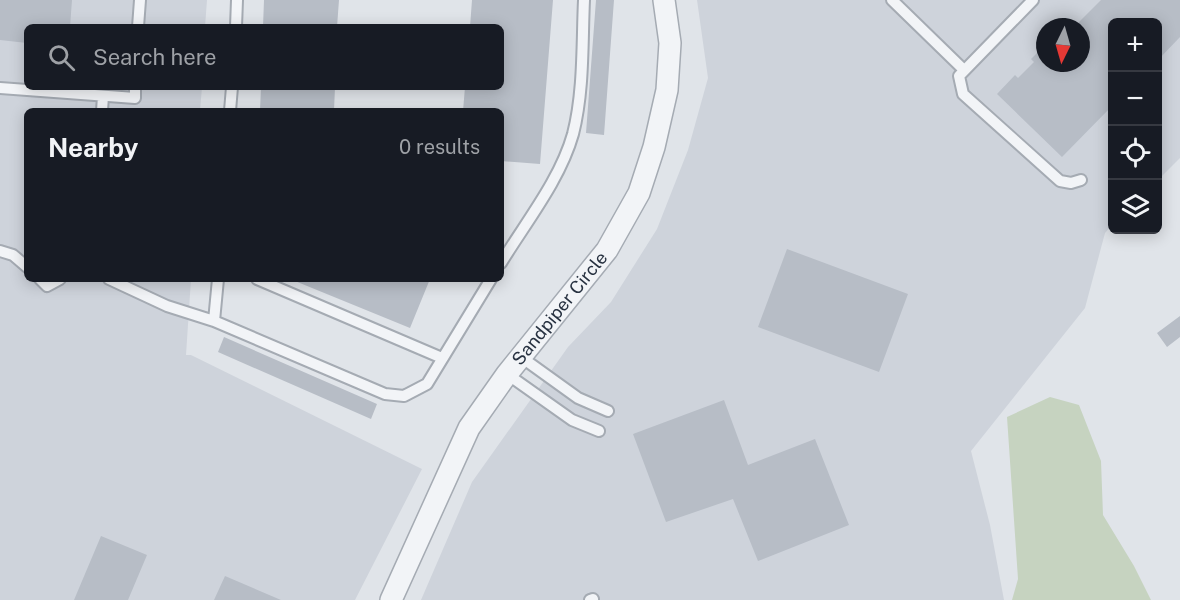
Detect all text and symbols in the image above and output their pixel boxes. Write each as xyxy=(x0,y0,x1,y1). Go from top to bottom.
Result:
north arrow xyxy=(1036,18,1090,72)
map controls xyxy=(1108,18,1162,234)
button: + xyxy=(1108,18,1162,72)
search box xyxy=(24,24,504,90)
icon: search xyxy=(45,41,78,74)
text: Search here xyxy=(93,44,217,70)
button: − xyxy=(1108,72,1162,126)
button: locate xyxy=(1108,126,1162,180)
text: Nearby xyxy=(48,132,138,163)
text: 0 results xyxy=(399,135,480,159)
button: layers xyxy=(1108,180,1162,234)
street label: Sandpiper Circle xyxy=(507,247,611,369)

